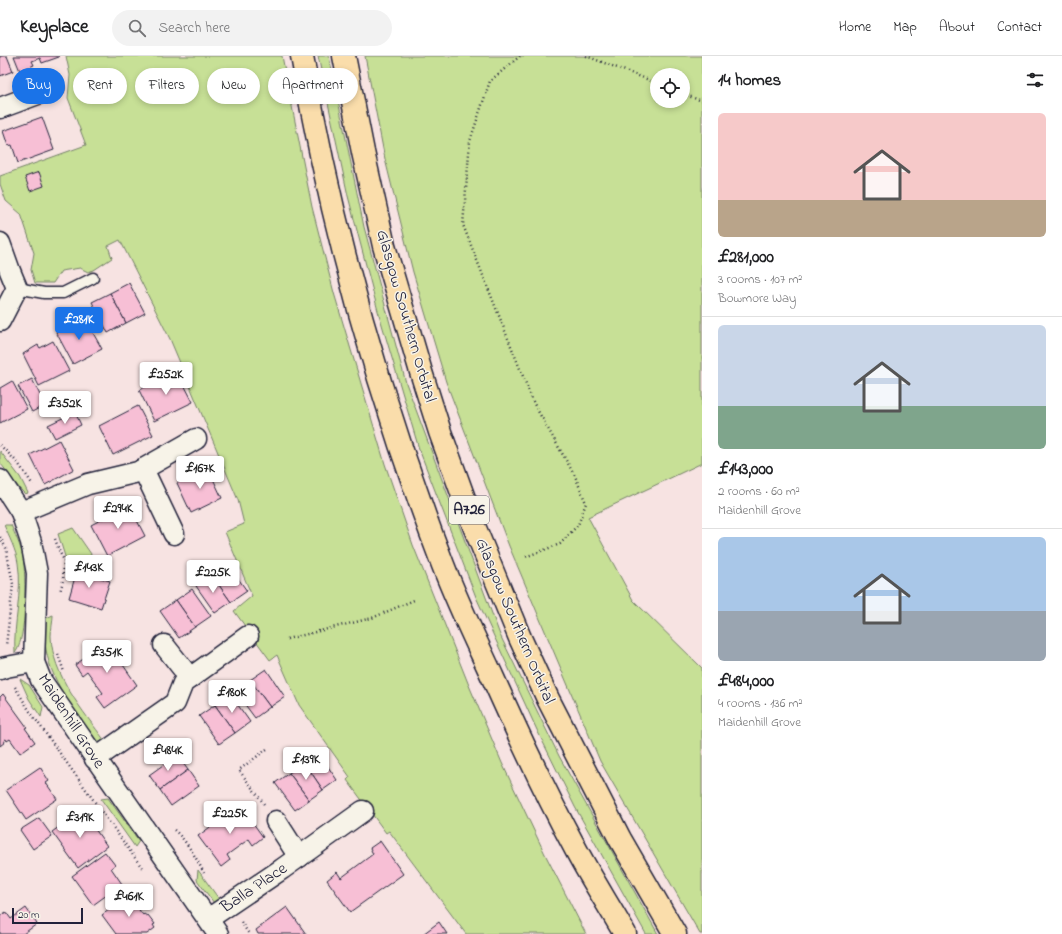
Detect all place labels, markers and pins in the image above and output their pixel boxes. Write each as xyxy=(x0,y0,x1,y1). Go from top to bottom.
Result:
pin: £281K xyxy=(51,307,107,341)
pin: £252K xyxy=(138,362,194,396)
pin: £352K xyxy=(37,391,93,425)
pin: £167K xyxy=(172,456,228,490)
pin: £294K xyxy=(90,496,146,530)
pin: £143K xyxy=(61,555,117,589)
pin: £225K xyxy=(185,560,241,594)
pin: £351K xyxy=(79,640,135,674)
pin: £180K xyxy=(204,680,260,714)
pin: £484K xyxy=(140,738,196,772)
pin: £139K xyxy=(278,747,334,781)
pin: £225K xyxy=(202,801,258,835)
pin: £319K xyxy=(52,805,108,839)
pin: £461K xyxy=(101,884,157,918)

